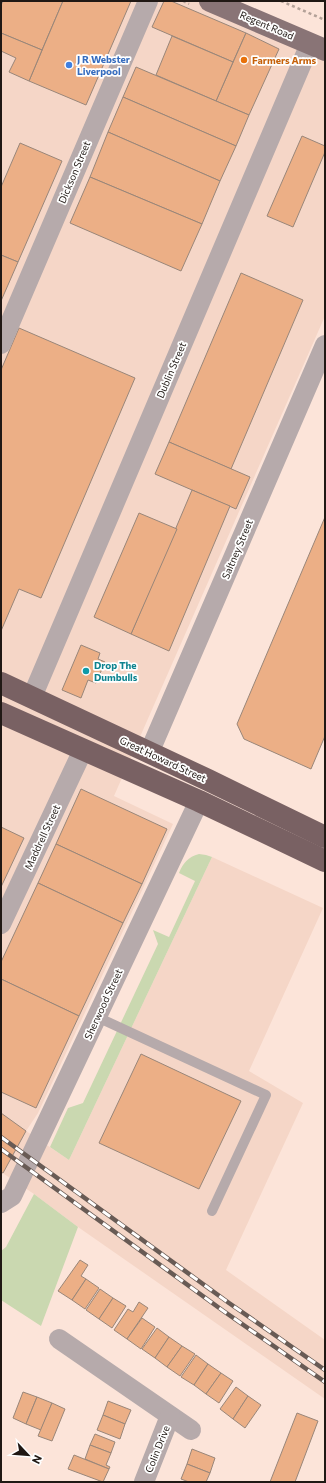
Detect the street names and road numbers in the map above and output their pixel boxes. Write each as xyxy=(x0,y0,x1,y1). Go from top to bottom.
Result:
street label: Regent Road xyxy=(238,8,296,42)
street label: Dickson Street xyxy=(55,139,93,205)
street label: Dublin Street xyxy=(154,340,188,400)
street label: Saltney Street xyxy=(219,517,255,581)
street label: Great Howard Street xyxy=(118,734,208,784)
street label: Maddrell Street xyxy=(22,802,62,872)
street label: Sherwood Street xyxy=(81,967,125,1041)
street label: Colin Drive xyxy=(142,1424,172,1474)

